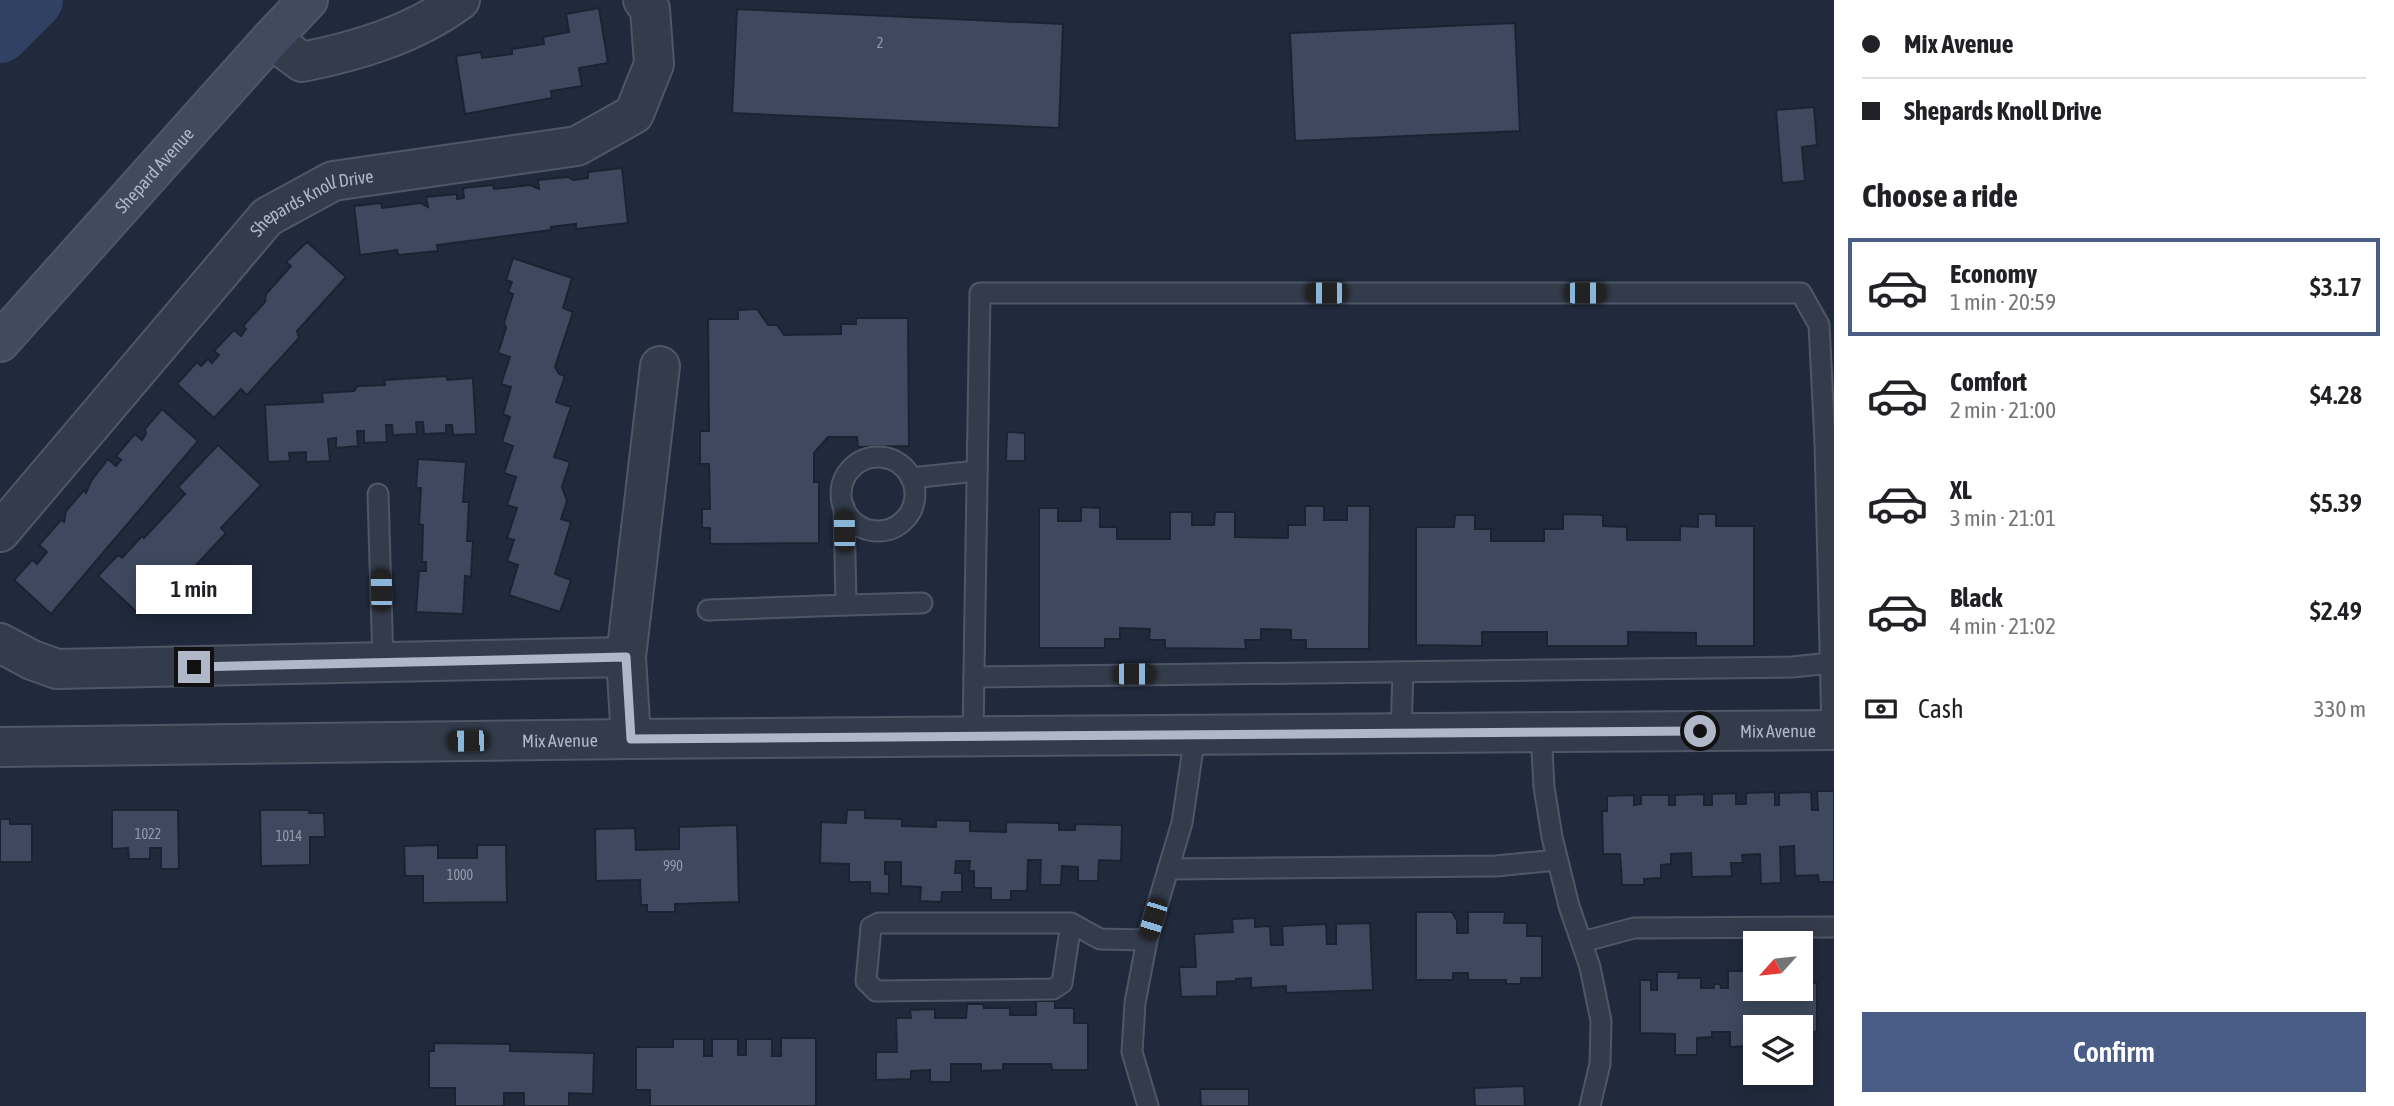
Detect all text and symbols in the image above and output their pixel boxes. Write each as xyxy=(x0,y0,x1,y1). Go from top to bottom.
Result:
text: Mix Avenue xyxy=(1904,29,2013,59)
house number: 2 xyxy=(877,35,883,51)
text: Shepards Knoll Drive xyxy=(1904,96,2102,126)
street label: Shepard Avenue xyxy=(110,123,198,217)
street label: Shepards Knoll Drive xyxy=(245,165,375,240)
text: Choose a ride xyxy=(1862,177,2018,214)
icon: car xyxy=(1866,256,1929,319)
text: Economy xyxy=(1950,259,2037,289)
text: $3.17 xyxy=(2310,272,2362,302)
car xyxy=(1306,283,1348,304)
car xyxy=(1565,283,1607,304)
text: 1 min · 20:59 xyxy=(1950,289,2056,315)
icon: car xyxy=(1866,364,1929,427)
text: Comfort xyxy=(1950,367,2027,397)
text: $4.28 xyxy=(2310,380,2362,410)
text: 2 min · 21:00 xyxy=(1950,397,2056,423)
icon: car xyxy=(1866,472,1929,535)
text: XL xyxy=(1950,475,1972,505)
text: $5.39 xyxy=(2310,488,2362,518)
text: 3 min · 21:01 xyxy=(1950,505,2056,531)
car xyxy=(834,510,855,552)
callout: 1 min xyxy=(136,566,252,614)
car xyxy=(371,569,392,611)
text: 1 min xyxy=(171,576,217,602)
icon: car xyxy=(1866,580,1929,643)
text: Black xyxy=(1950,583,2002,613)
text: $2.49 xyxy=(2310,596,2362,626)
text: 4 min · 21:02 xyxy=(1950,613,2056,639)
route end xyxy=(178,651,210,683)
car xyxy=(1114,664,1156,685)
icon: cash xyxy=(1862,690,1900,728)
text: Cash xyxy=(1918,694,1964,724)
text: 330 m xyxy=(2314,696,2366,722)
route start xyxy=(1684,715,1716,747)
street label: Mix Avenue xyxy=(1740,720,1816,741)
street label: Mix Avenue xyxy=(522,729,598,751)
car xyxy=(447,730,490,752)
house number: 1022 xyxy=(135,826,161,842)
house number: 1014 xyxy=(276,828,303,844)
house number: 990 xyxy=(663,858,683,874)
house number: 1000 xyxy=(447,867,474,883)
car xyxy=(1137,896,1170,942)
north arrow xyxy=(1743,931,1813,1001)
map controls xyxy=(1743,931,1813,1085)
button: Confirm xyxy=(1862,1012,2366,1092)
button: layers xyxy=(1743,1015,1813,1085)

